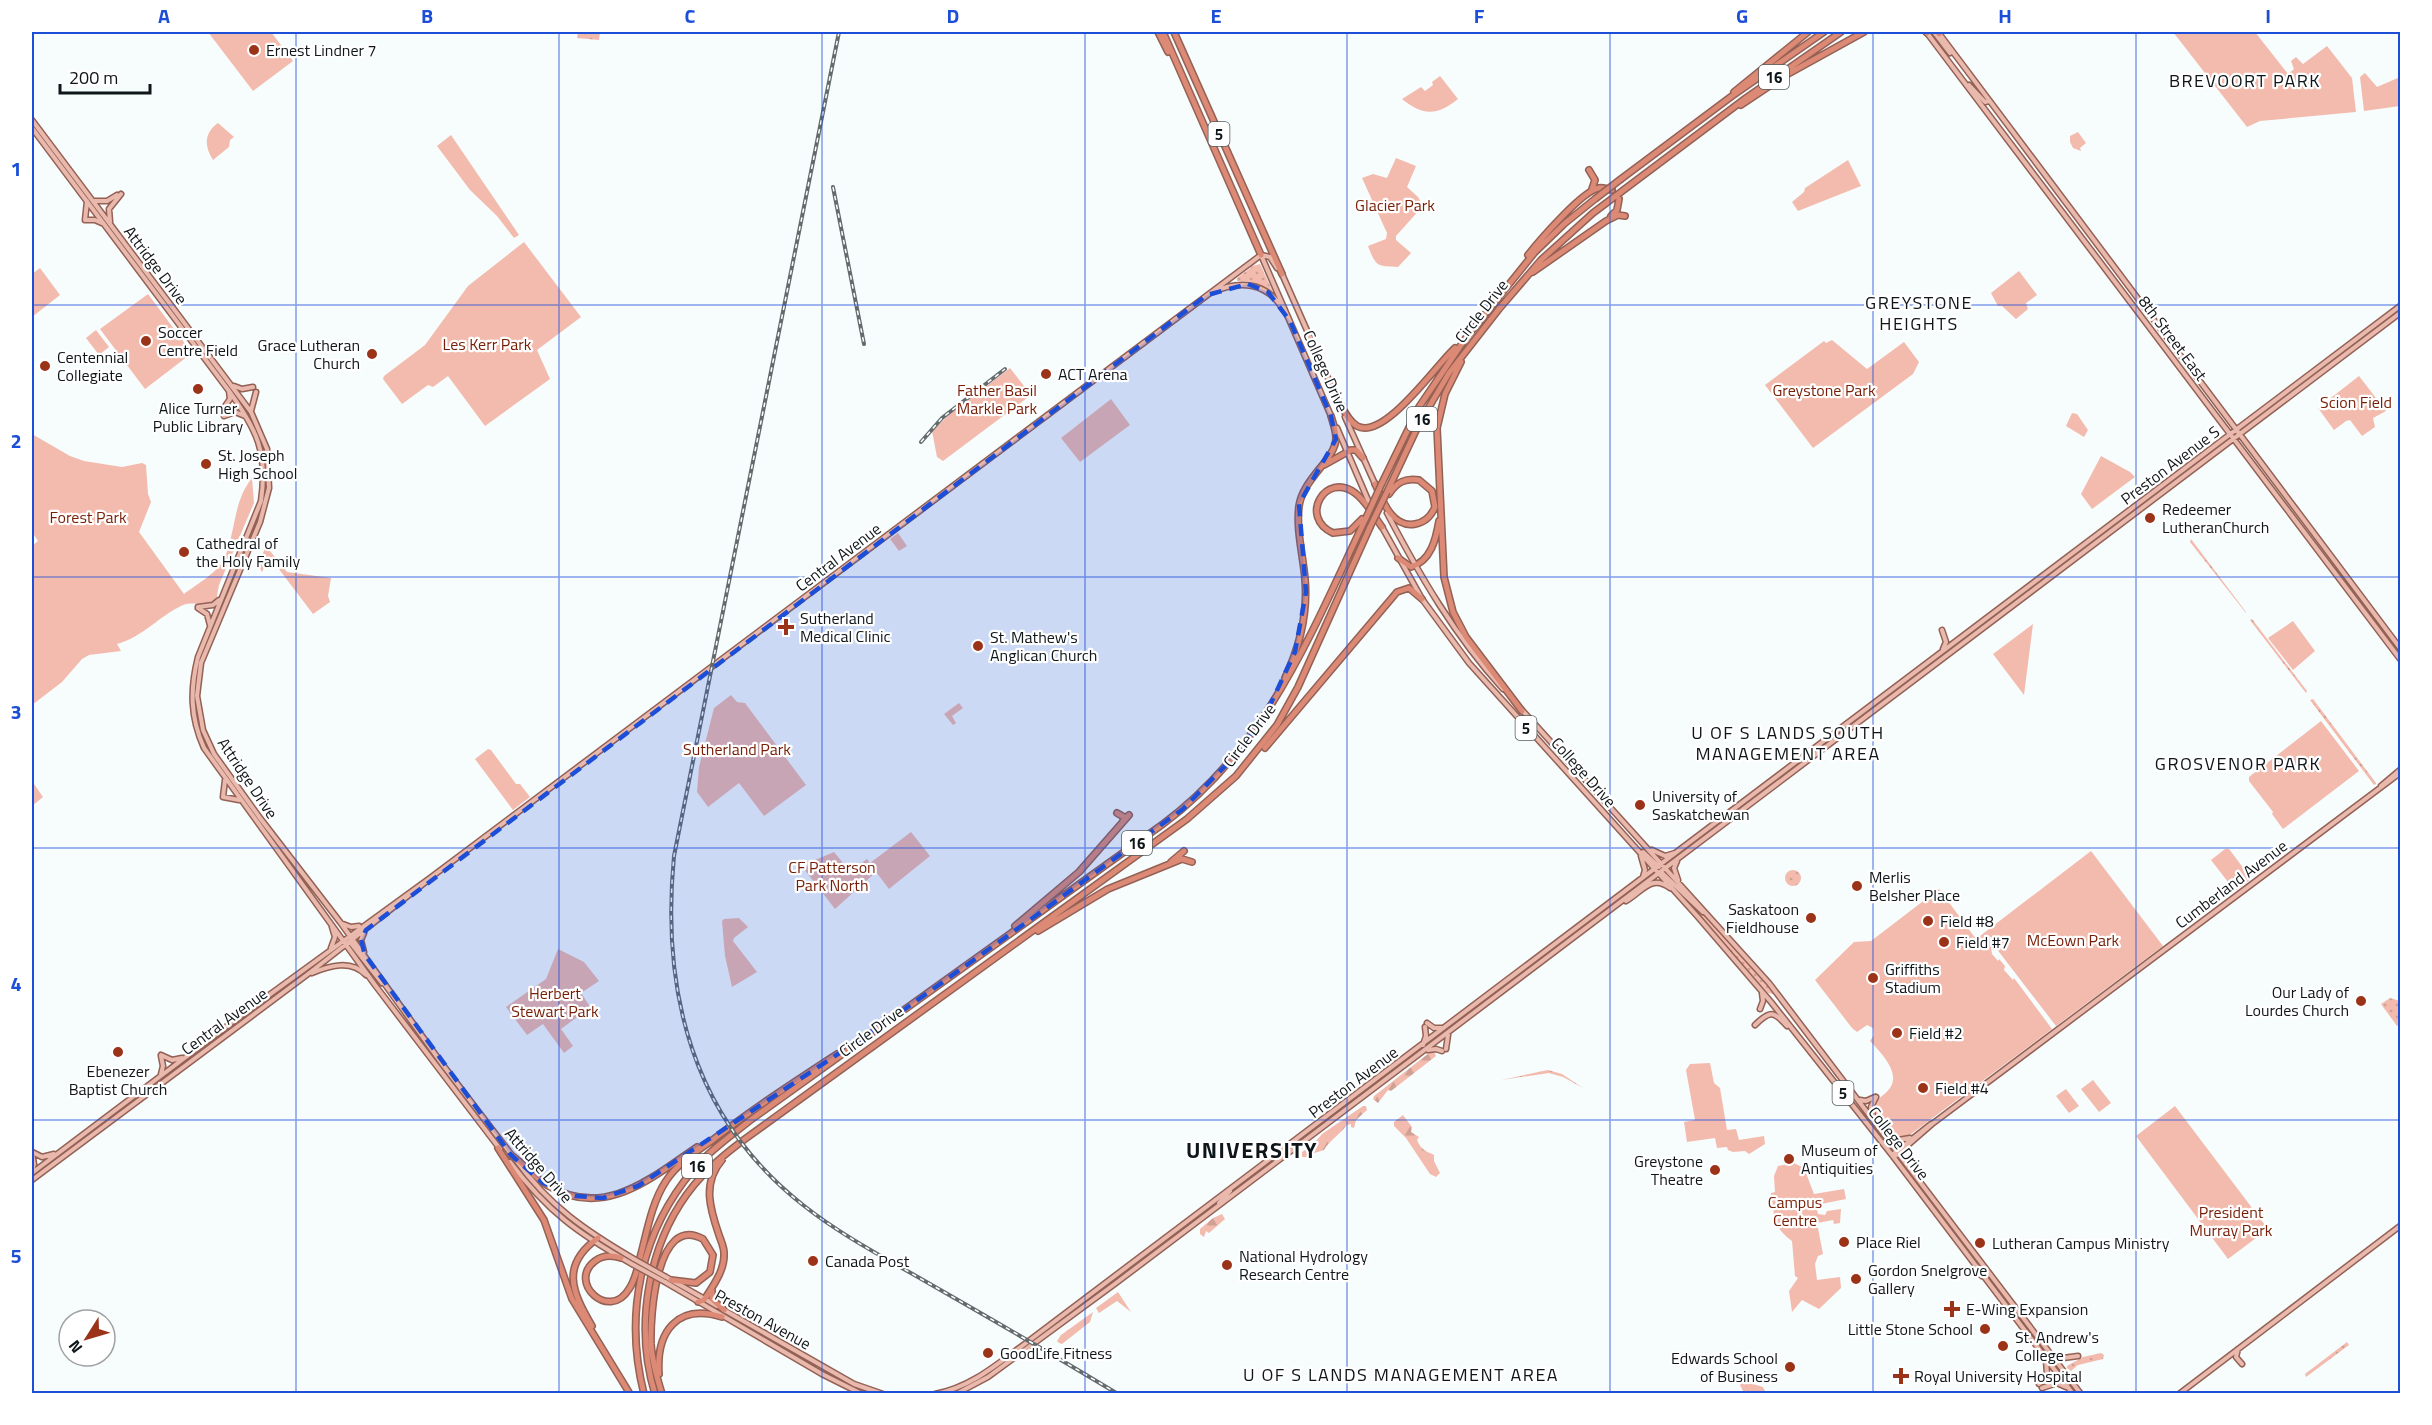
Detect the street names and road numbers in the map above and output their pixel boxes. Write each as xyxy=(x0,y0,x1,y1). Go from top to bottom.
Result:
road number: 16 xyxy=(1759,65,1789,89)
road number: 5 xyxy=(1208,122,1230,146)
street label: Attridge Drive xyxy=(118,221,194,309)
street label: Circle Drive xyxy=(1448,274,1514,348)
street label: 8th Street East xyxy=(2133,290,2213,386)
street label: College Drive xyxy=(1297,326,1355,416)
road number: 16 xyxy=(1407,407,1437,431)
street label: Preston Avenue S xyxy=(2115,420,2225,510)
street label: Central Avenue xyxy=(790,517,886,597)
street label: Circle Drive xyxy=(1217,698,1281,772)
road number: 5 xyxy=(1516,716,1537,740)
street label: College Drive xyxy=(1546,732,1622,812)
street label: Attridge Drive xyxy=(212,733,284,823)
road number: 16 xyxy=(1122,831,1152,855)
street label: Cumberland Avenue xyxy=(2170,834,2292,934)
street label: Central Avenue xyxy=(176,981,272,1061)
street label: Circle Drive xyxy=(834,999,908,1063)
street label: Preston Avenue xyxy=(1303,1040,1403,1124)
road number: 5 xyxy=(1832,1081,1854,1105)
street label: College Drive xyxy=(1863,1101,1935,1185)
street label: Attridge Drive xyxy=(499,1122,579,1208)
road number: 16 xyxy=(682,1154,712,1178)
street label: Preston Avenue xyxy=(711,1283,815,1355)

